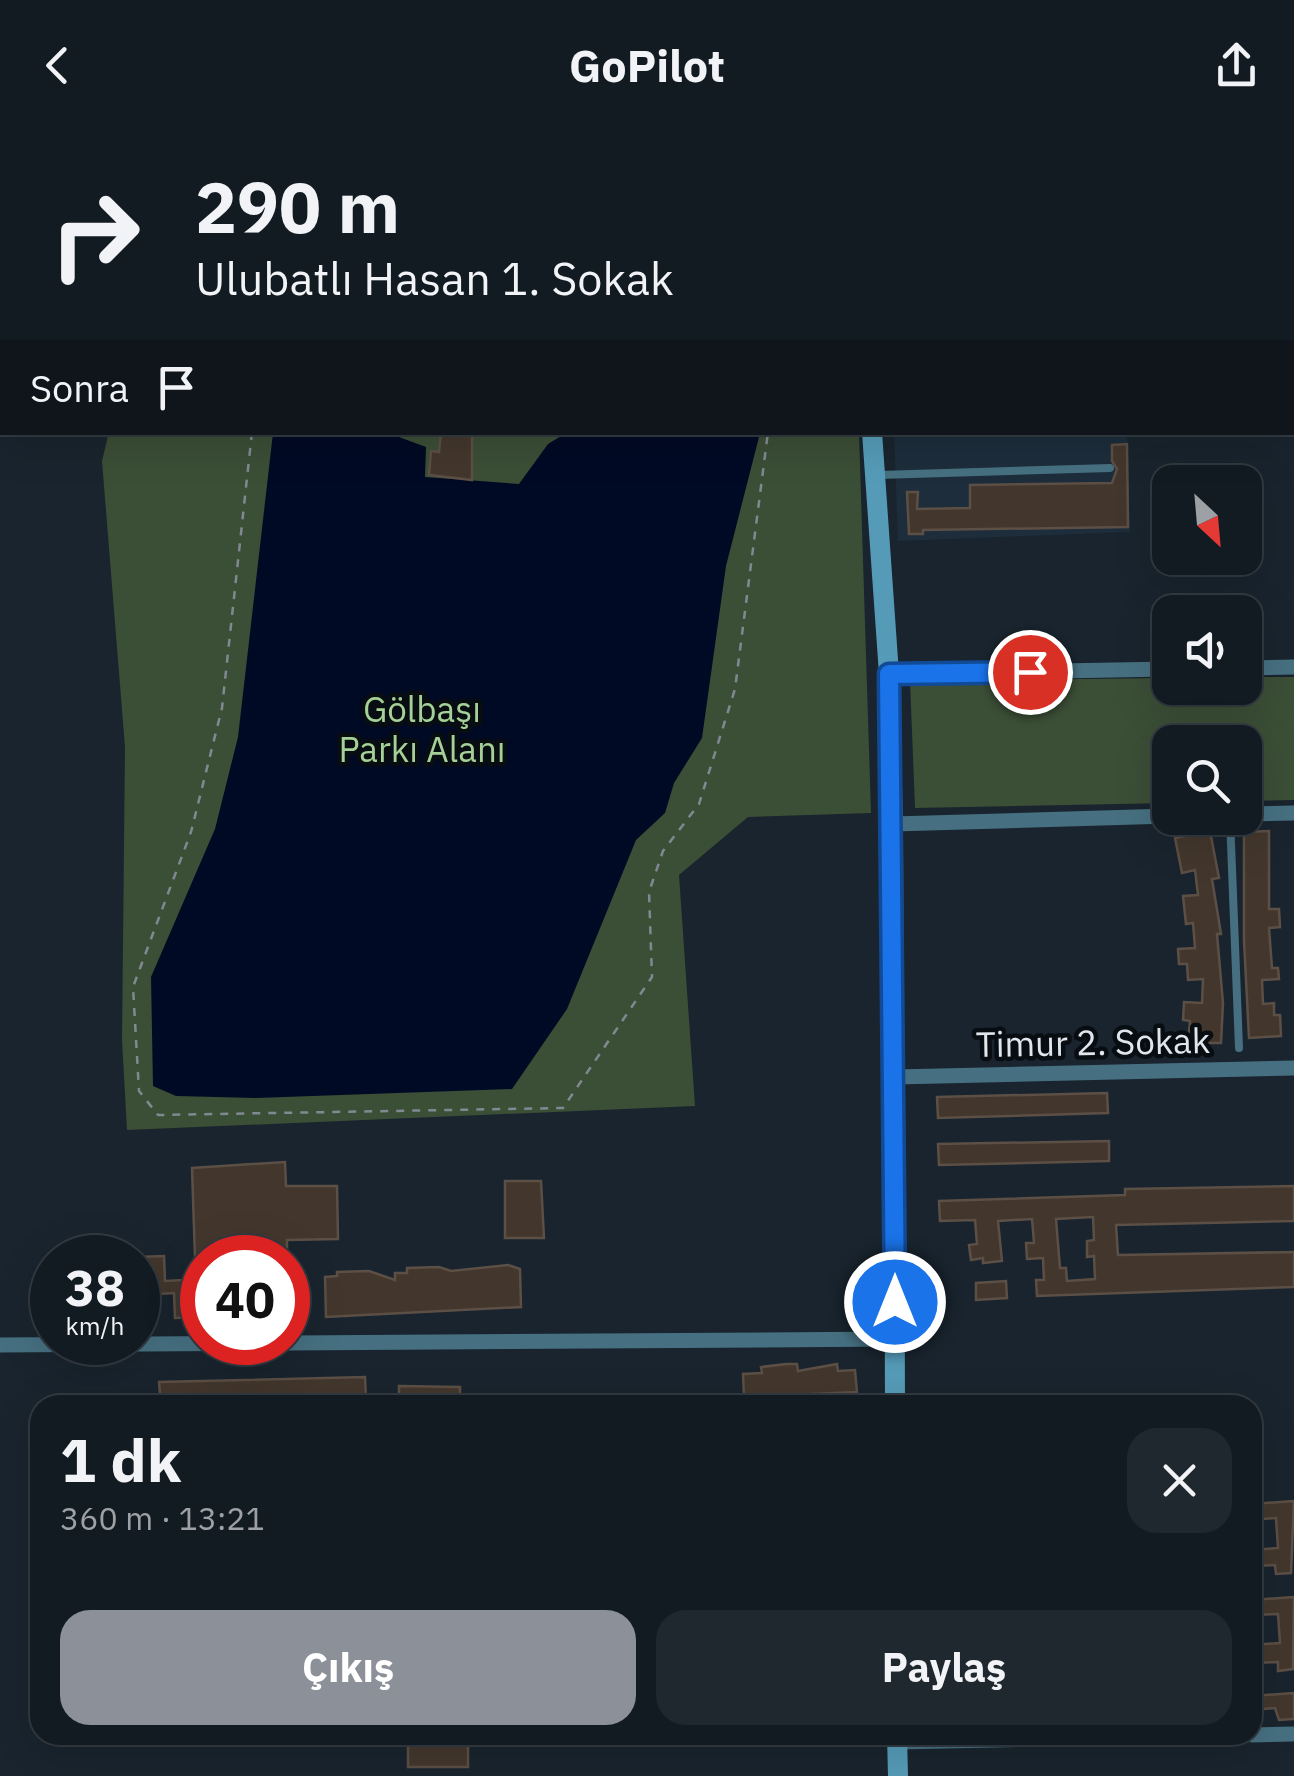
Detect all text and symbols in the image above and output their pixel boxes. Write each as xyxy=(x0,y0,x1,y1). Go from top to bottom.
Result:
text: GoPilot xyxy=(569,36,725,94)
icon: back xyxy=(30,38,85,93)
icon: share xyxy=(1209,38,1264,93)
text: 290 m xyxy=(195,161,400,252)
icon: right xyxy=(30,170,160,300)
text: Ulubatlı Hasan 1. Sokak xyxy=(195,249,674,307)
icon: arrive xyxy=(149,360,204,415)
text: Sonra xyxy=(30,363,129,412)
north arrow xyxy=(1152,465,1262,575)
map controls xyxy=(1152,465,1262,835)
button: sound xyxy=(1152,595,1262,705)
pin xyxy=(988,630,1073,715)
icon: arrive xyxy=(1003,645,1058,700)
park label: Gölbaşı Parkı Alanı xyxy=(338,686,506,772)
button: search xyxy=(1152,725,1262,835)
street label: Timur 2. Sokak xyxy=(975,1017,1211,1067)
speed limit sign: 40 xyxy=(180,1235,310,1365)
position arrow xyxy=(843,1250,947,1354)
text: 38 xyxy=(65,1255,125,1320)
text: km/h xyxy=(66,1309,124,1342)
text: 1 dk xyxy=(60,1420,181,1499)
button: close xyxy=(1127,1428,1232,1533)
text: 360 m · 13:21 xyxy=(60,1497,265,1539)
button: Çıkış xyxy=(60,1610,636,1725)
button: Paylaş xyxy=(656,1610,1232,1725)

